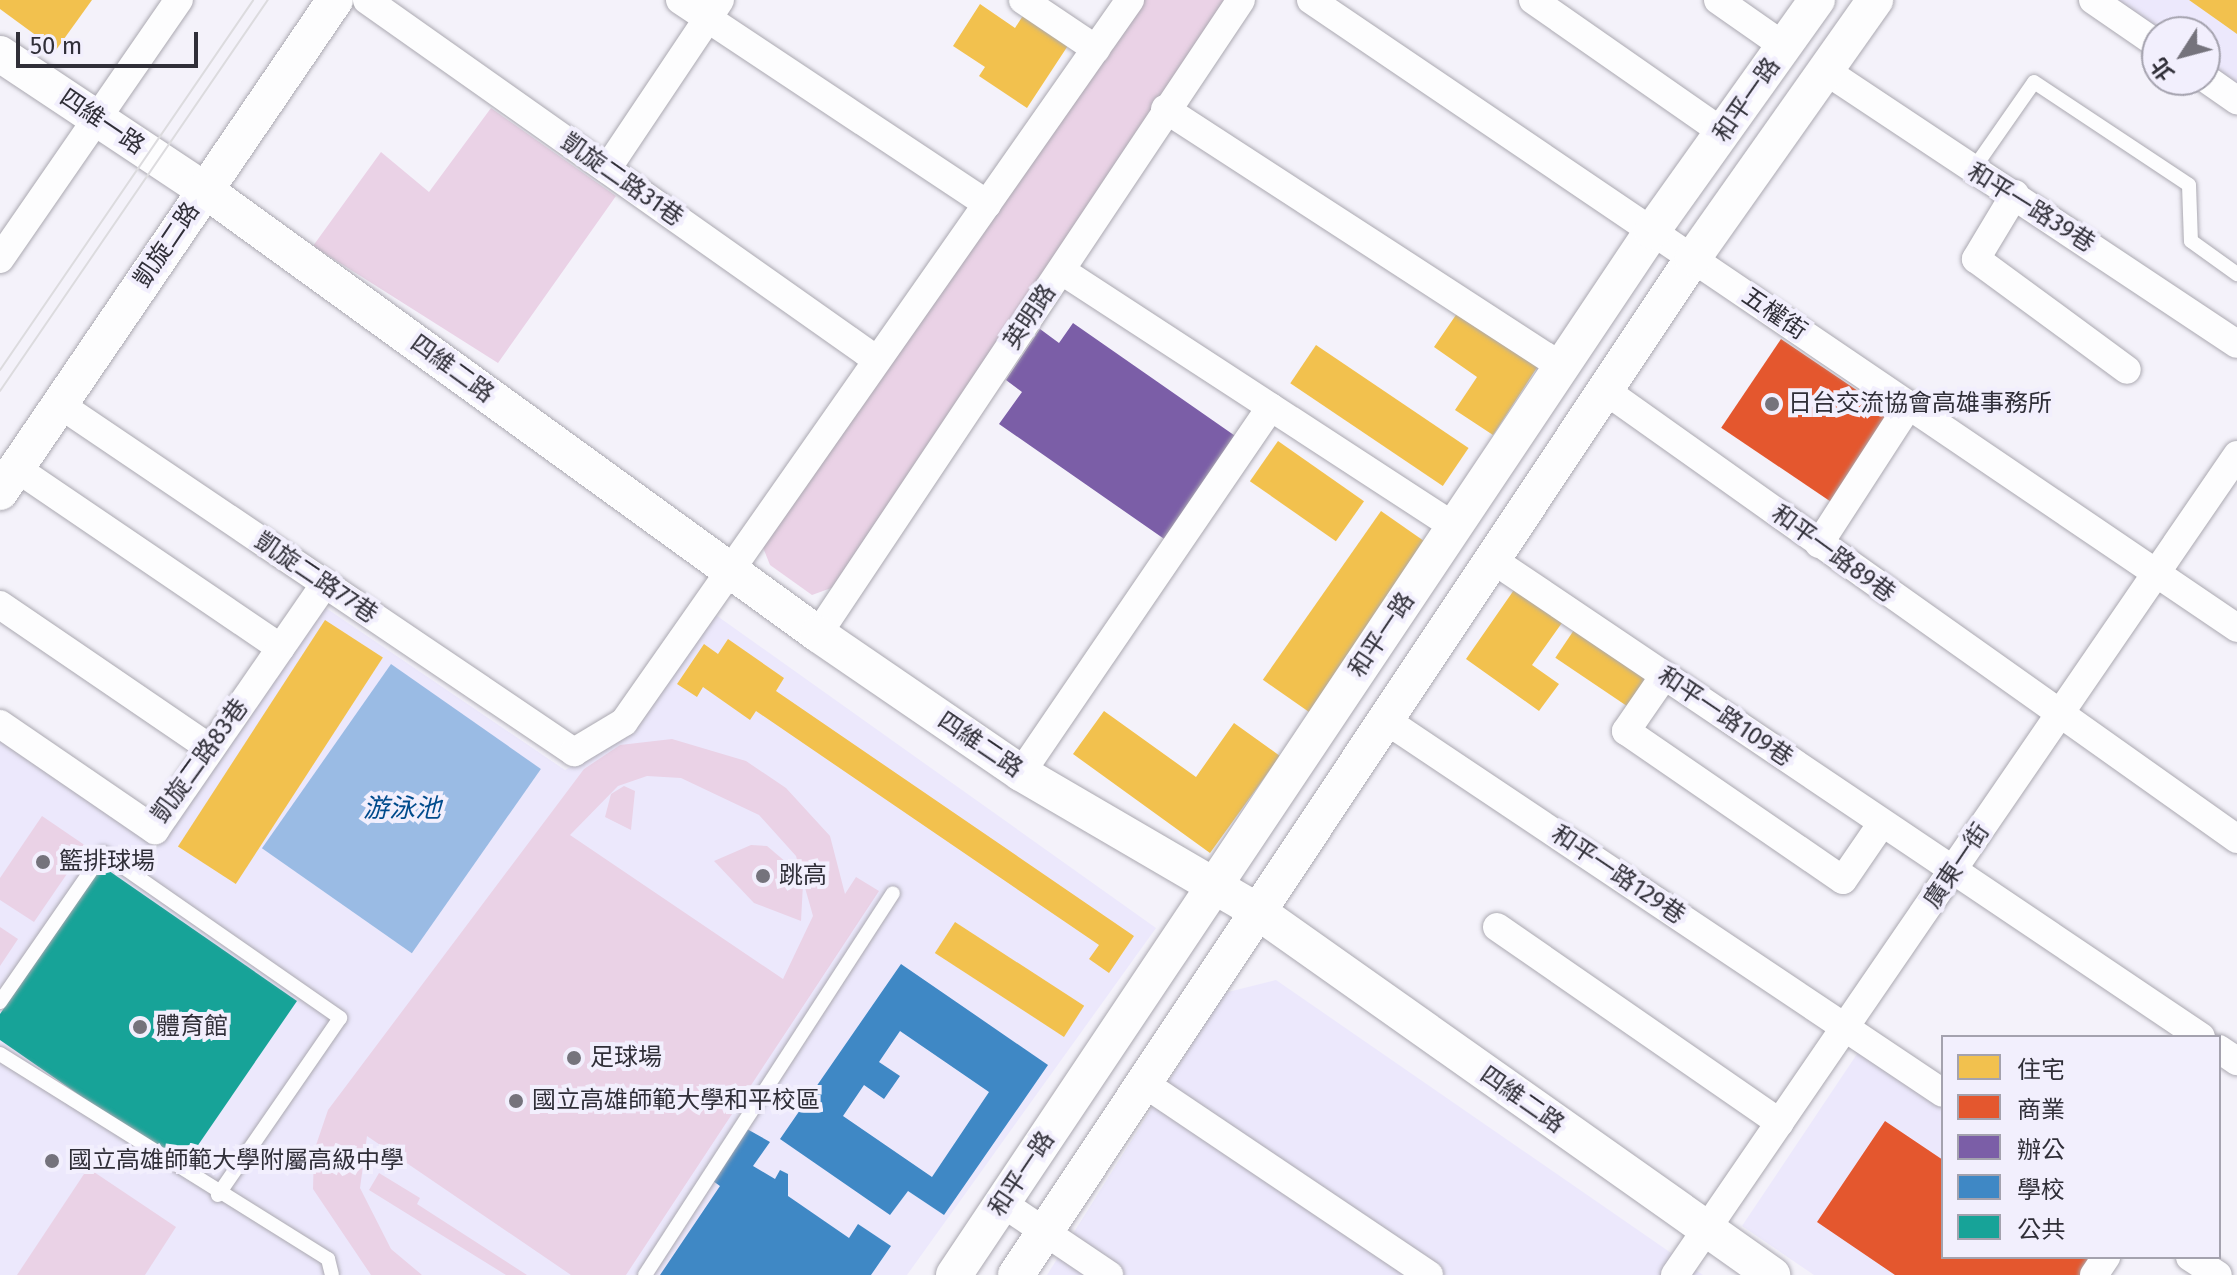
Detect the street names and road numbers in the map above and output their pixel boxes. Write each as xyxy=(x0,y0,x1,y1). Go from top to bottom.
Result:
street label: 和平一路 xyxy=(1708,52,1786,148)
street label: 四維一路 xyxy=(54,83,150,161)
street label: 凱旋二路31巷 xyxy=(556,128,688,232)
street label: 和平一路39巷 xyxy=(1962,158,2100,258)
street label: 凱旋二路 xyxy=(128,197,206,293)
street label: 英明路 xyxy=(998,279,1062,355)
street label: 五權街 xyxy=(1736,282,1812,346)
street label: 四維二路 xyxy=(405,329,499,409)
street label: 和平一路89巷 xyxy=(1766,500,1900,608)
street label: 凱旋二路77巷 xyxy=(249,527,383,629)
street label: 和平一路 xyxy=(1343,587,1421,683)
street label: 和平一路109巷 xyxy=(1652,661,1798,773)
street label: 凱旋二路83巷 xyxy=(146,694,254,828)
street label: 四維二路 xyxy=(932,706,1028,784)
street label: 廣東一街 xyxy=(1918,818,1996,914)
street label: 和平一路129巷 xyxy=(1546,820,1690,930)
street label: 四維二路 xyxy=(1474,1061,1570,1139)
street label: 和平一路 xyxy=(983,1126,1061,1222)

